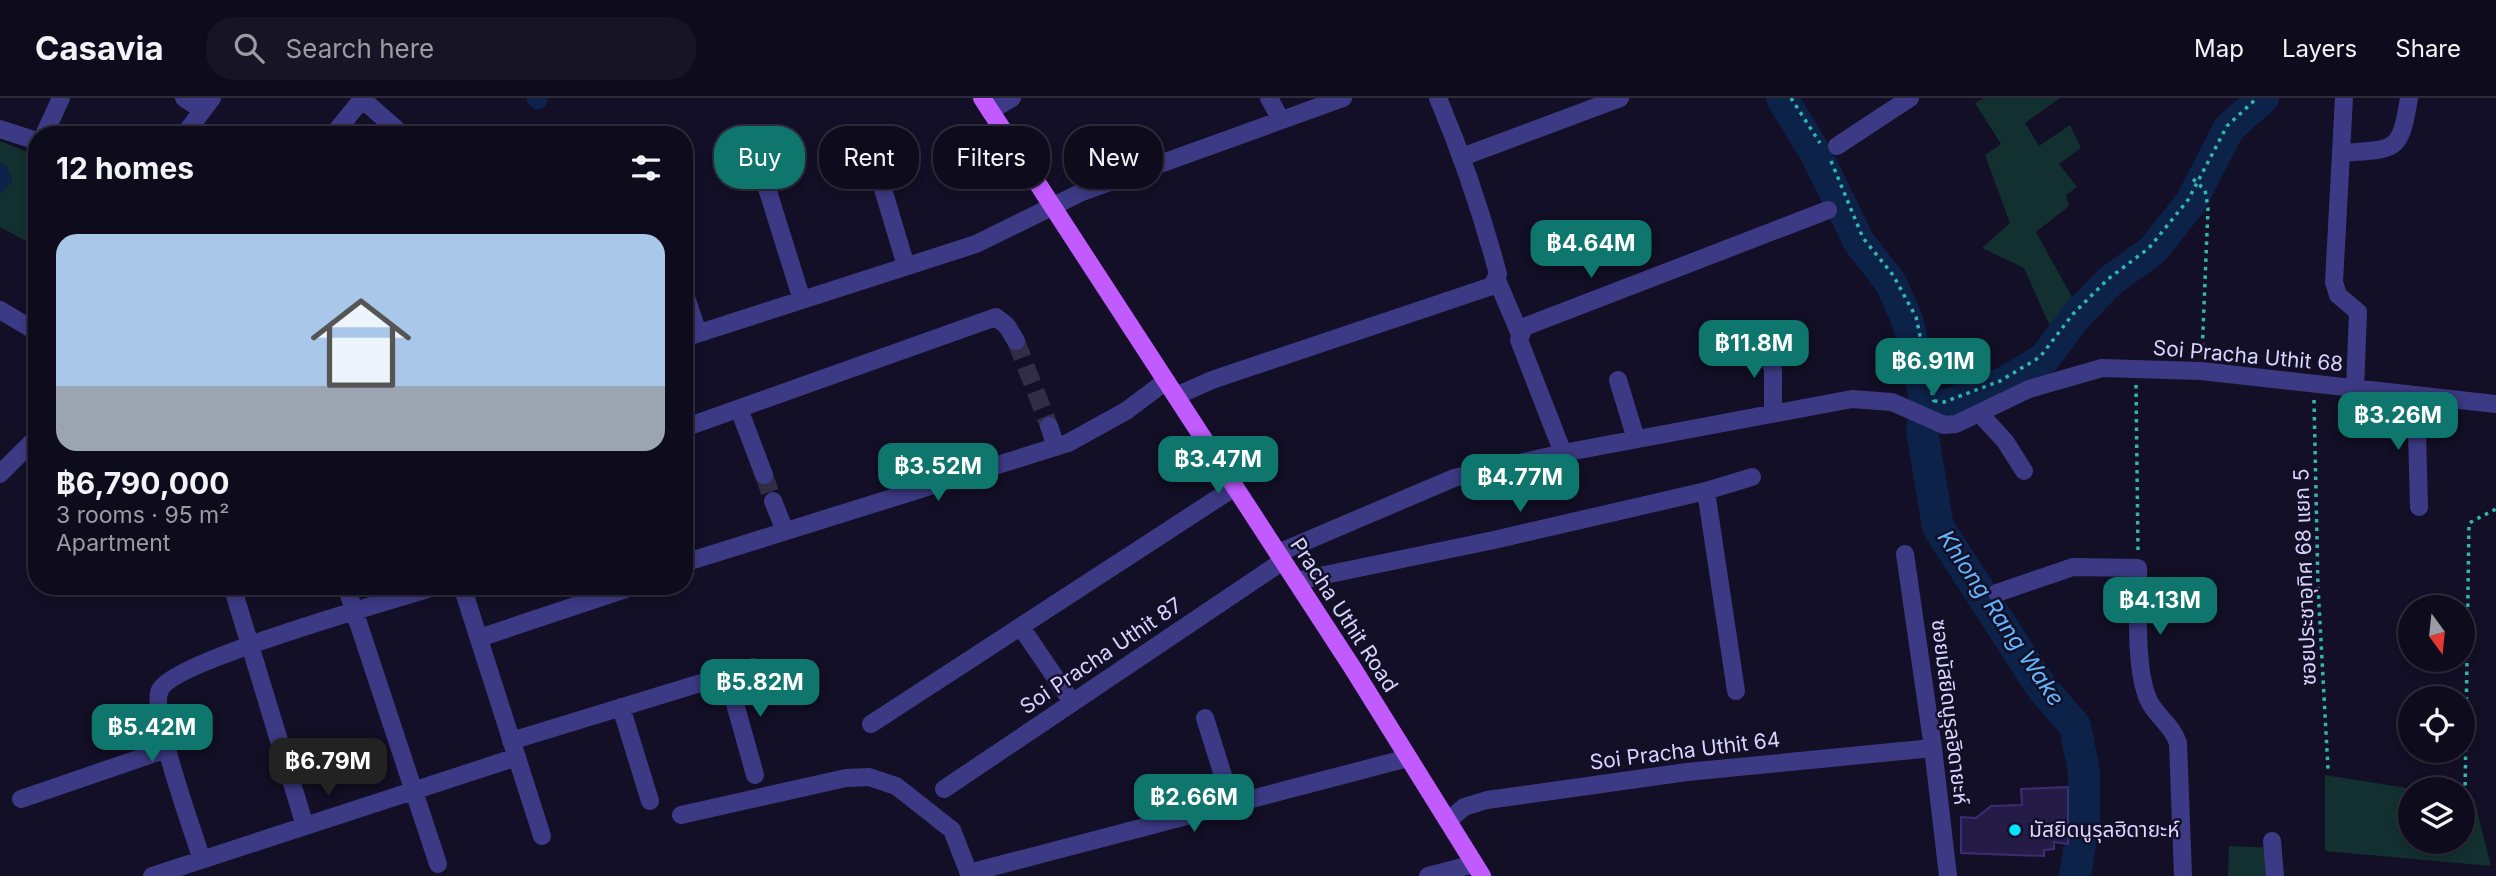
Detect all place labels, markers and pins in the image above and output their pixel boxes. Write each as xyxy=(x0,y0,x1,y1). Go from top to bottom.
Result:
pin: ฿4.64M xyxy=(1534,220,1648,280)
pin: ฿11.8M xyxy=(1697,320,1811,380)
pin: ฿6.91M xyxy=(1876,338,1990,398)
pin: ฿3.26M xyxy=(2341,392,2455,452)
pin: ฿3.47M xyxy=(1161,436,1275,496)
pin: ฿3.52M xyxy=(881,444,995,503)
pin: ฿4.77M xyxy=(1463,454,1577,514)
pin: ฿4.13M xyxy=(2103,578,2217,637)
pin: ฿5.82M xyxy=(703,660,817,719)
pin: ฿5.42M xyxy=(95,704,209,764)
pin: ฿6.79M xyxy=(271,738,385,798)
pin: ฿2.66M xyxy=(1137,774,1251,834)
place label: มัสยิดนูรุลฮิดายะห์ xyxy=(2029,817,2180,843)
marker: มัสยิดนูรุลฮิดายะห์ xyxy=(2007,822,2023,838)

